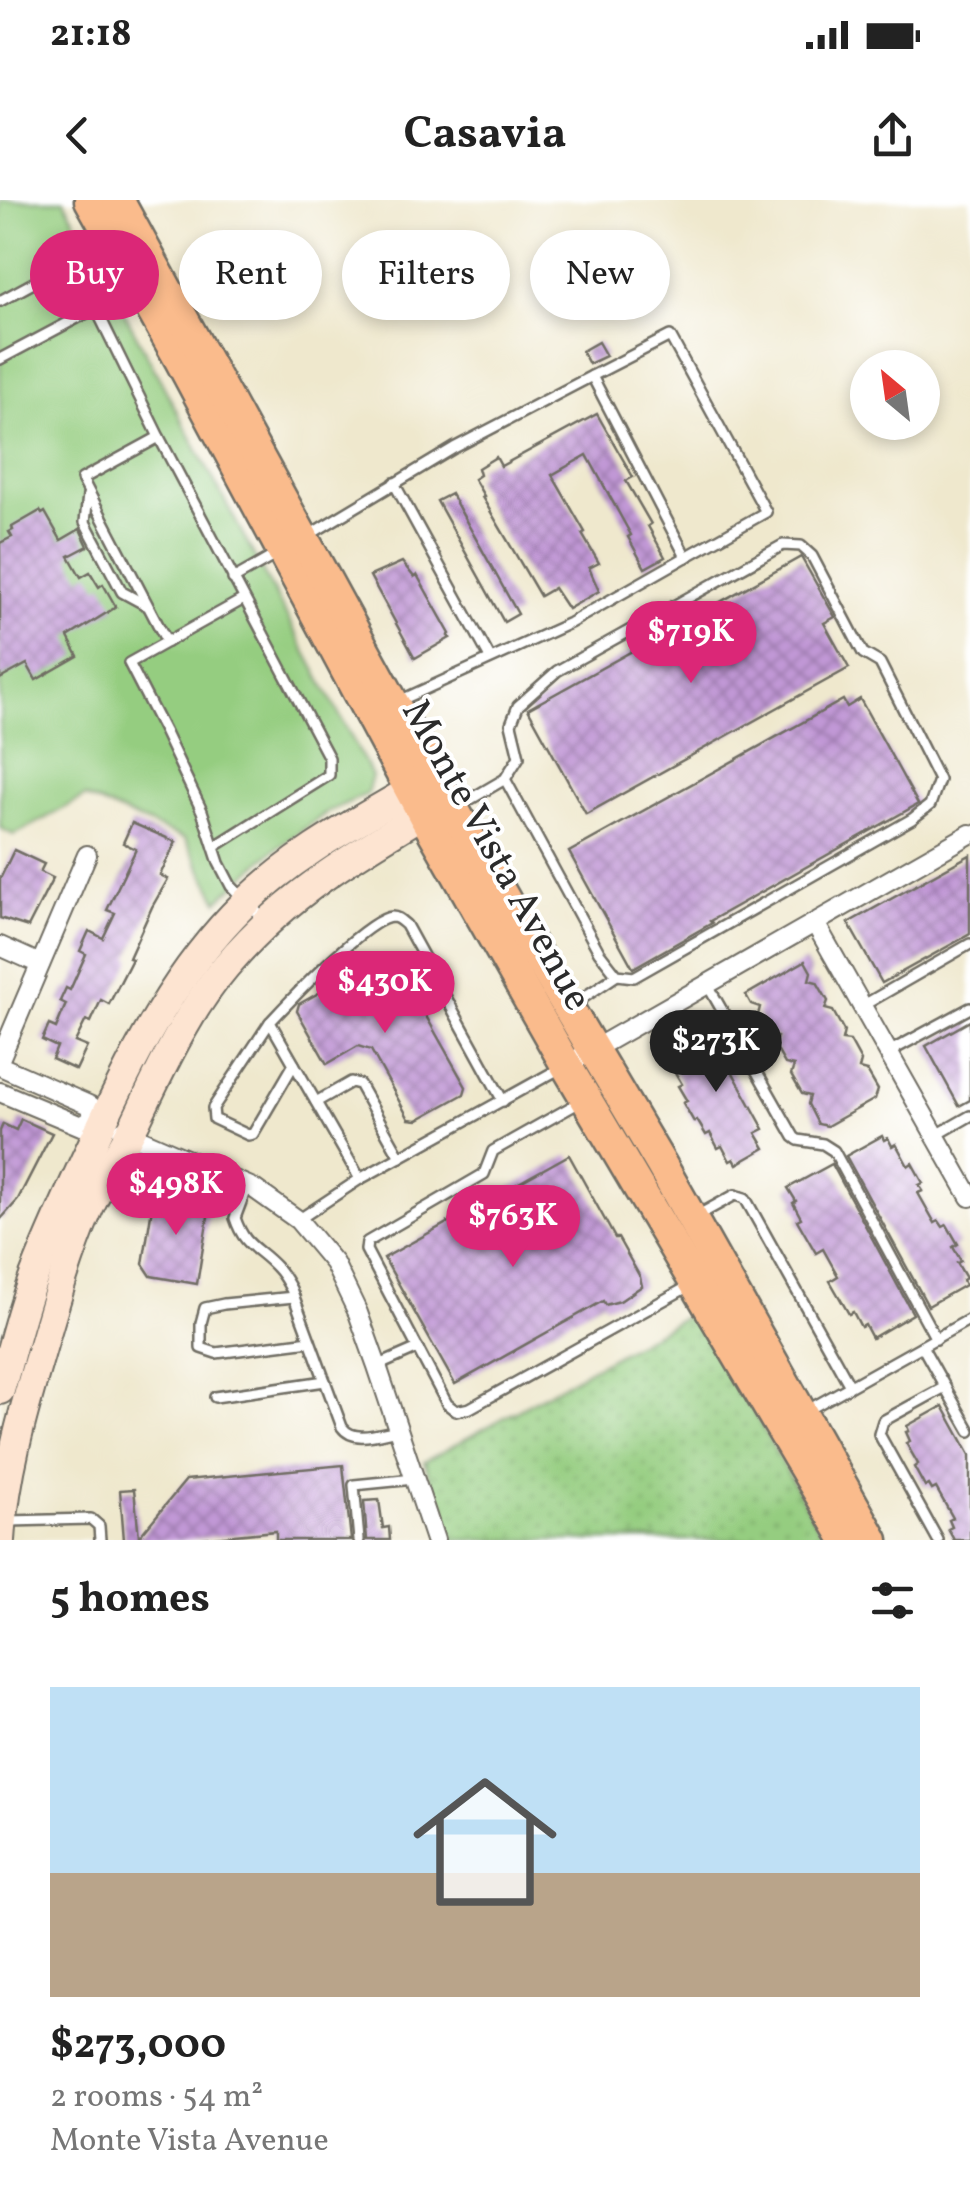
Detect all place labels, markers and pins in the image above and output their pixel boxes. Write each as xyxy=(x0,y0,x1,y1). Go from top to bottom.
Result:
pin: $719K xyxy=(621,601,761,686)
pin: $430K xyxy=(315,951,455,1036)
pin: $273K xyxy=(646,1010,786,1095)
pin: $498K xyxy=(106,1153,246,1238)
pin: $763K xyxy=(443,1185,583,1270)

